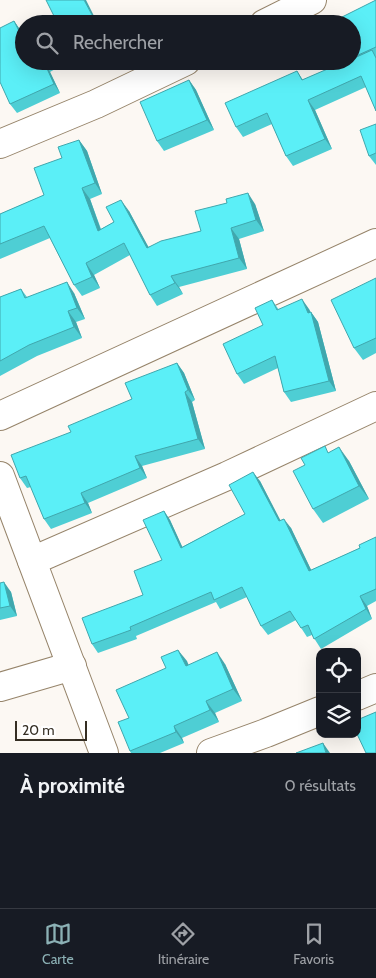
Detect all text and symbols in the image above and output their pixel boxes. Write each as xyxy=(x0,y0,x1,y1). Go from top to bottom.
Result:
search box xyxy=(15,15,361,70)
icon: search xyxy=(33,29,61,57)
text: Rechercher xyxy=(73,31,163,54)
map controls xyxy=(316,648,361,738)
button: locate xyxy=(316,648,361,693)
button: layers xyxy=(316,693,361,738)
scale bar xyxy=(15,718,88,741)
text: 20 m xyxy=(22,721,55,739)
text: À proximité xyxy=(20,773,125,798)
text: 0 résultats xyxy=(285,776,356,795)
tab: Carte xyxy=(42,920,74,968)
tab: Itinéraire xyxy=(158,920,209,968)
tab: Favoris xyxy=(293,920,334,968)

